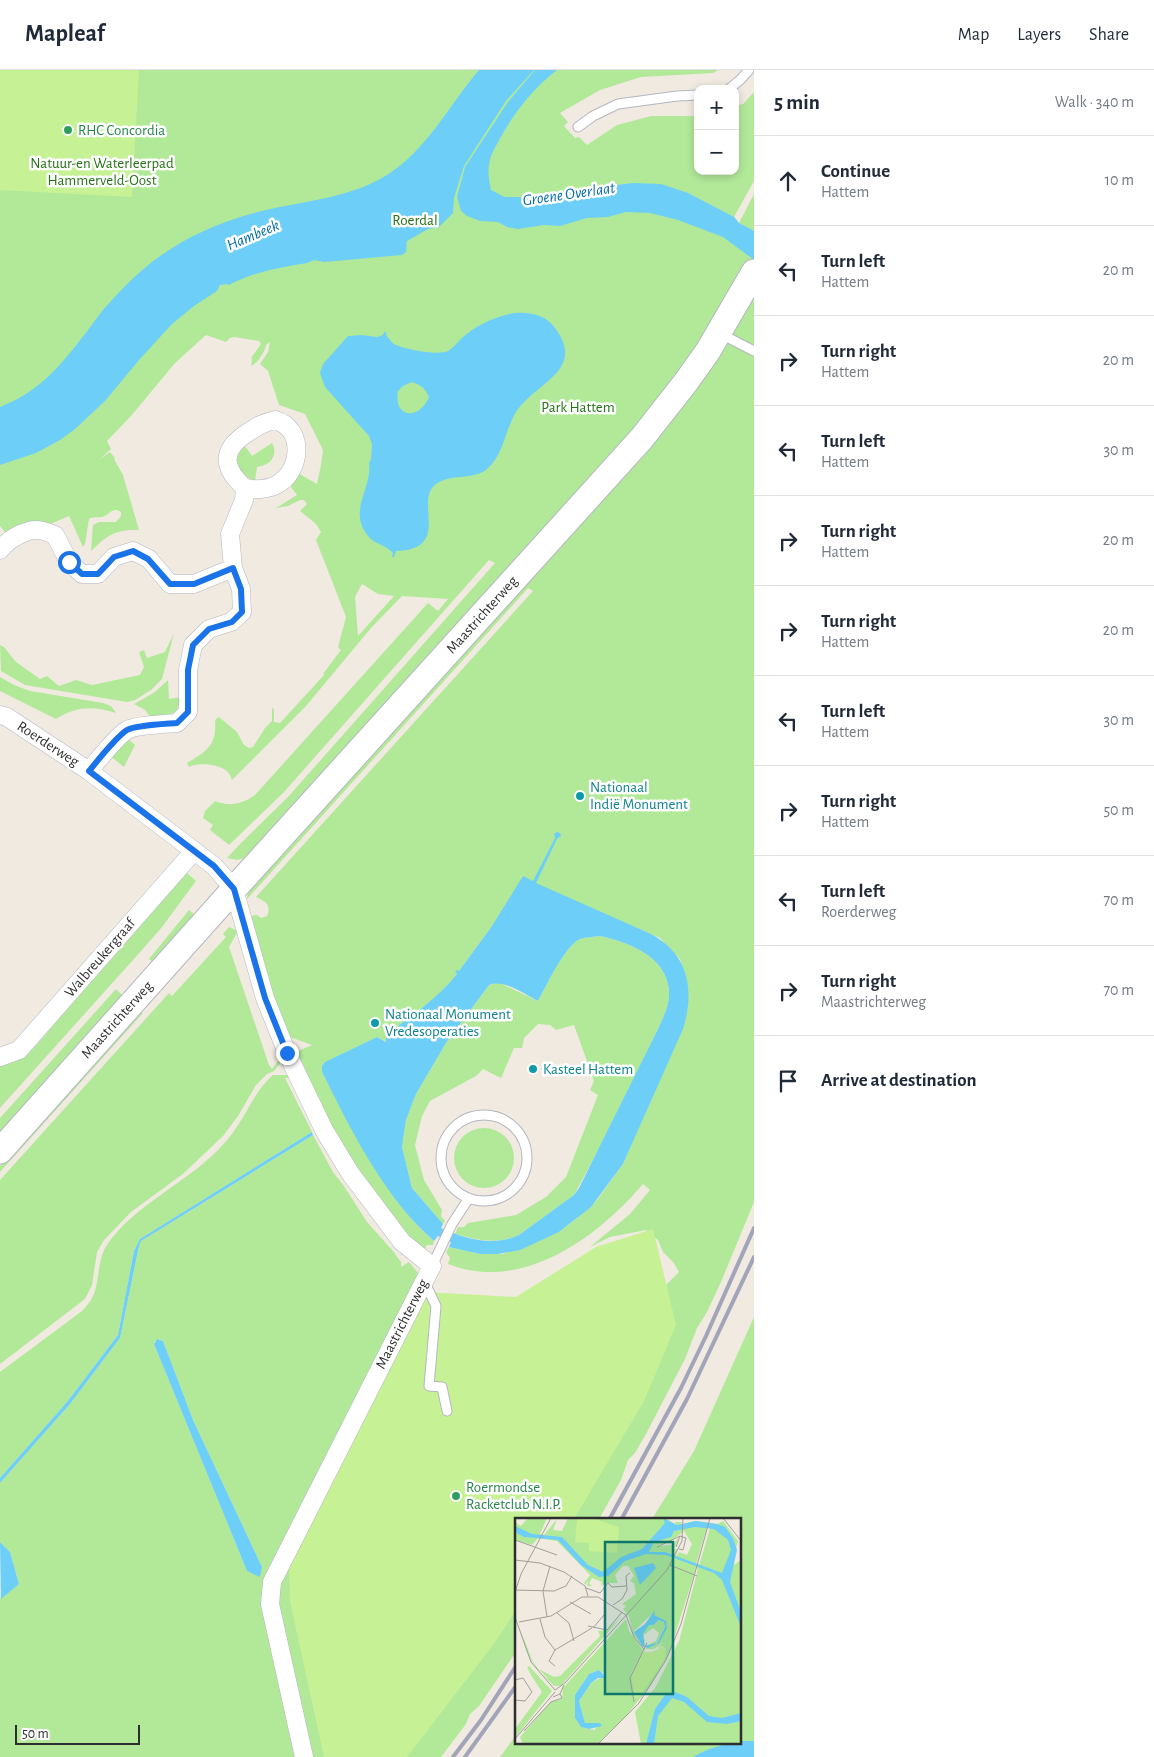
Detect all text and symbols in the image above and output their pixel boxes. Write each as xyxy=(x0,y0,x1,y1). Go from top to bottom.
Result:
text: Mapleaf xyxy=(25,22,105,46)
text: Map xyxy=(958,26,989,44)
text: Layers xyxy=(1017,26,1061,44)
text: Share xyxy=(1089,26,1129,44)
map controls xyxy=(694,85,739,175)
button: + xyxy=(694,85,739,130)
text: 5 min xyxy=(774,92,820,113)
text: Walk · 340 m xyxy=(1055,94,1134,110)
place label: RHC Concordia xyxy=(78,123,165,138)
marker: RHC Concordia xyxy=(62,124,74,136)
button: − xyxy=(694,130,739,175)
park label: Natuur-en Waterleerpad Hammerveld-Oost xyxy=(30,156,174,188)
text: Continue xyxy=(821,162,890,181)
icon: ahead xyxy=(774,167,802,195)
text: 10 m xyxy=(1105,172,1134,188)
water label: Groene Overlaat xyxy=(522,179,617,208)
text: Hattem xyxy=(821,184,869,200)
park label: Roerdal xyxy=(392,213,438,228)
water label: Hambeek xyxy=(224,217,282,253)
text: Turn left xyxy=(821,252,885,271)
icon: left xyxy=(774,257,802,285)
text: 20 m xyxy=(1103,262,1134,278)
text: Hattem xyxy=(821,274,869,290)
text: Turn right xyxy=(821,342,896,361)
icon: right xyxy=(774,347,802,375)
text: 20 m xyxy=(1103,352,1134,368)
text: Hattem xyxy=(821,364,869,380)
park label: Park Hattem xyxy=(541,400,615,415)
text: Turn left xyxy=(821,432,885,451)
icon: left xyxy=(774,437,802,465)
text: 30 m xyxy=(1104,442,1134,458)
text: Hattem xyxy=(821,454,869,470)
text: Turn right xyxy=(821,522,896,541)
icon: right xyxy=(774,527,802,555)
text: 20 m xyxy=(1103,532,1134,548)
text: Hattem xyxy=(821,544,869,560)
route start xyxy=(58,551,81,574)
street label: Maastrichterweg xyxy=(443,573,521,657)
text: Turn right xyxy=(821,612,896,631)
icon: right xyxy=(774,617,802,645)
text: 20 m xyxy=(1103,622,1134,638)
text: Hattem xyxy=(821,634,869,650)
text: Turn left xyxy=(821,702,885,721)
icon: left xyxy=(774,707,802,735)
text: 30 m xyxy=(1104,712,1134,728)
street label: Roerderweg xyxy=(14,718,82,770)
text: Hattem xyxy=(821,724,869,740)
place label: Nationaal Indië Monument xyxy=(590,780,688,812)
marker: Nationaal Indië Monument xyxy=(574,790,586,802)
text: Turn right xyxy=(821,792,896,811)
icon: right xyxy=(774,797,802,825)
text: 50 m xyxy=(1103,802,1134,818)
text: Hattem xyxy=(821,814,869,830)
text: Turn left xyxy=(821,882,885,901)
icon: left xyxy=(774,887,802,915)
text: 70 m xyxy=(1103,892,1134,908)
text: Roerderweg xyxy=(821,904,896,920)
street label: Walbreukergraaf xyxy=(62,915,139,1000)
text: Turn right xyxy=(821,972,896,991)
icon: right xyxy=(774,977,802,1005)
street label: Maastrichterweg xyxy=(78,978,156,1062)
text: 70 m xyxy=(1103,982,1134,998)
text: Maastrichterweg xyxy=(821,994,926,1010)
place label: Nationaal Monument Vredesoperaties xyxy=(385,1007,511,1039)
marker: Nationaal Monument Vredesoperaties xyxy=(369,1017,381,1029)
route end xyxy=(276,1042,299,1065)
place label: Kasteel Hattem xyxy=(543,1062,633,1077)
marker: Kasteel Hattem xyxy=(527,1063,539,1075)
icon: arrive xyxy=(774,1067,802,1095)
text: Arrive at destination xyxy=(821,1071,977,1090)
street label: Maastrichterweg xyxy=(373,1276,431,1371)
place label: Roermondse Racketclub N.I.P. xyxy=(466,1480,561,1512)
marker: Roermondse Racketclub N.I.P. xyxy=(450,1490,462,1502)
inset map xyxy=(515,1518,742,1744)
scale bar xyxy=(15,1722,140,1745)
text: 50 m xyxy=(22,1727,49,1741)

